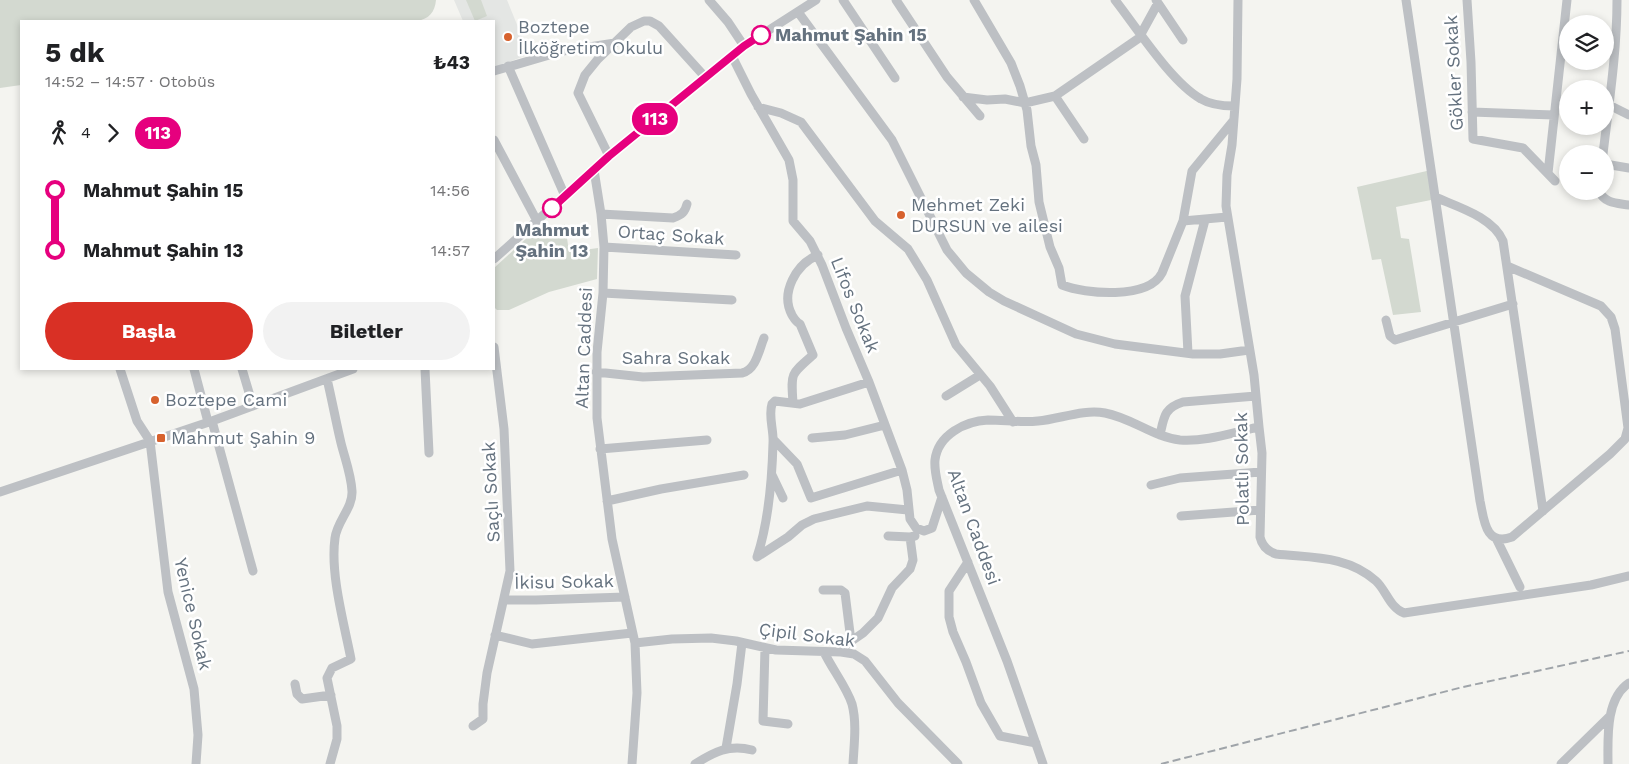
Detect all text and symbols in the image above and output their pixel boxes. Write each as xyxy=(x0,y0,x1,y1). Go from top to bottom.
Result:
street label: Gökler Sokak xyxy=(1440,15,1467,131)
map controls xyxy=(1559,15,1614,200)
button: layers xyxy=(1559,15,1614,70)
place label: Boztepe İlköğretim Okulu xyxy=(518,16,663,58)
place label: Mahmut Şahin 15 xyxy=(775,24,927,45)
marker: Mahmut Şahin 15 xyxy=(751,25,771,45)
marker: Boztepe İlköğretim Okulu xyxy=(502,31,514,43)
text: 5 dk xyxy=(45,36,104,69)
text: ₺43 xyxy=(433,51,470,74)
text: 14:52 – 14:57 · Otobüs xyxy=(45,72,215,91)
button: + xyxy=(1559,80,1614,135)
line badge: 113 xyxy=(626,103,684,135)
text: 113 xyxy=(642,108,668,129)
icon: walk xyxy=(45,119,73,147)
icon: forward xyxy=(99,119,127,147)
text: 113 xyxy=(145,122,171,143)
text: 4 xyxy=(81,123,91,142)
button: − xyxy=(1559,145,1614,200)
text: Mahmut Şahin 15 xyxy=(83,179,243,202)
text: 14:56 xyxy=(430,181,470,200)
place label: Mehmet Zeki DURSUN ve ailesi xyxy=(911,194,1063,236)
marker: Mahmut Şahin 13 xyxy=(542,198,562,218)
marker: Mehmet Zeki DURSUN ve ailesi xyxy=(895,209,907,221)
place label: Mahmut Şahin 13 xyxy=(515,219,589,261)
street label: Ortaç Sokak xyxy=(617,220,725,249)
text: Mahmut Şahin 13 xyxy=(83,239,243,262)
text: 14:57 xyxy=(431,241,470,260)
street label: Lifos Sokak xyxy=(827,254,884,356)
street label: Altan Caddesi xyxy=(571,287,596,409)
button: Başla xyxy=(45,302,253,360)
button: Biletler xyxy=(263,302,470,360)
street label: Sahra Sokak xyxy=(622,347,730,368)
place label: Boztepe Cami xyxy=(165,389,287,410)
marker: Boztepe Cami xyxy=(149,394,161,406)
street label: Polatlı Sokak xyxy=(1230,412,1253,526)
place label: Mahmut Şahin 9 xyxy=(171,427,315,448)
marker: Mahmut Şahin 9 xyxy=(155,432,167,444)
street label: Saçlı Sokak xyxy=(477,441,504,543)
street label: Altan Caddesi xyxy=(944,466,1005,588)
street label: Yenice Sokak xyxy=(170,556,217,672)
street label: İkisu Sokak xyxy=(514,570,614,593)
street label: Çipil Sokak xyxy=(758,618,856,651)

